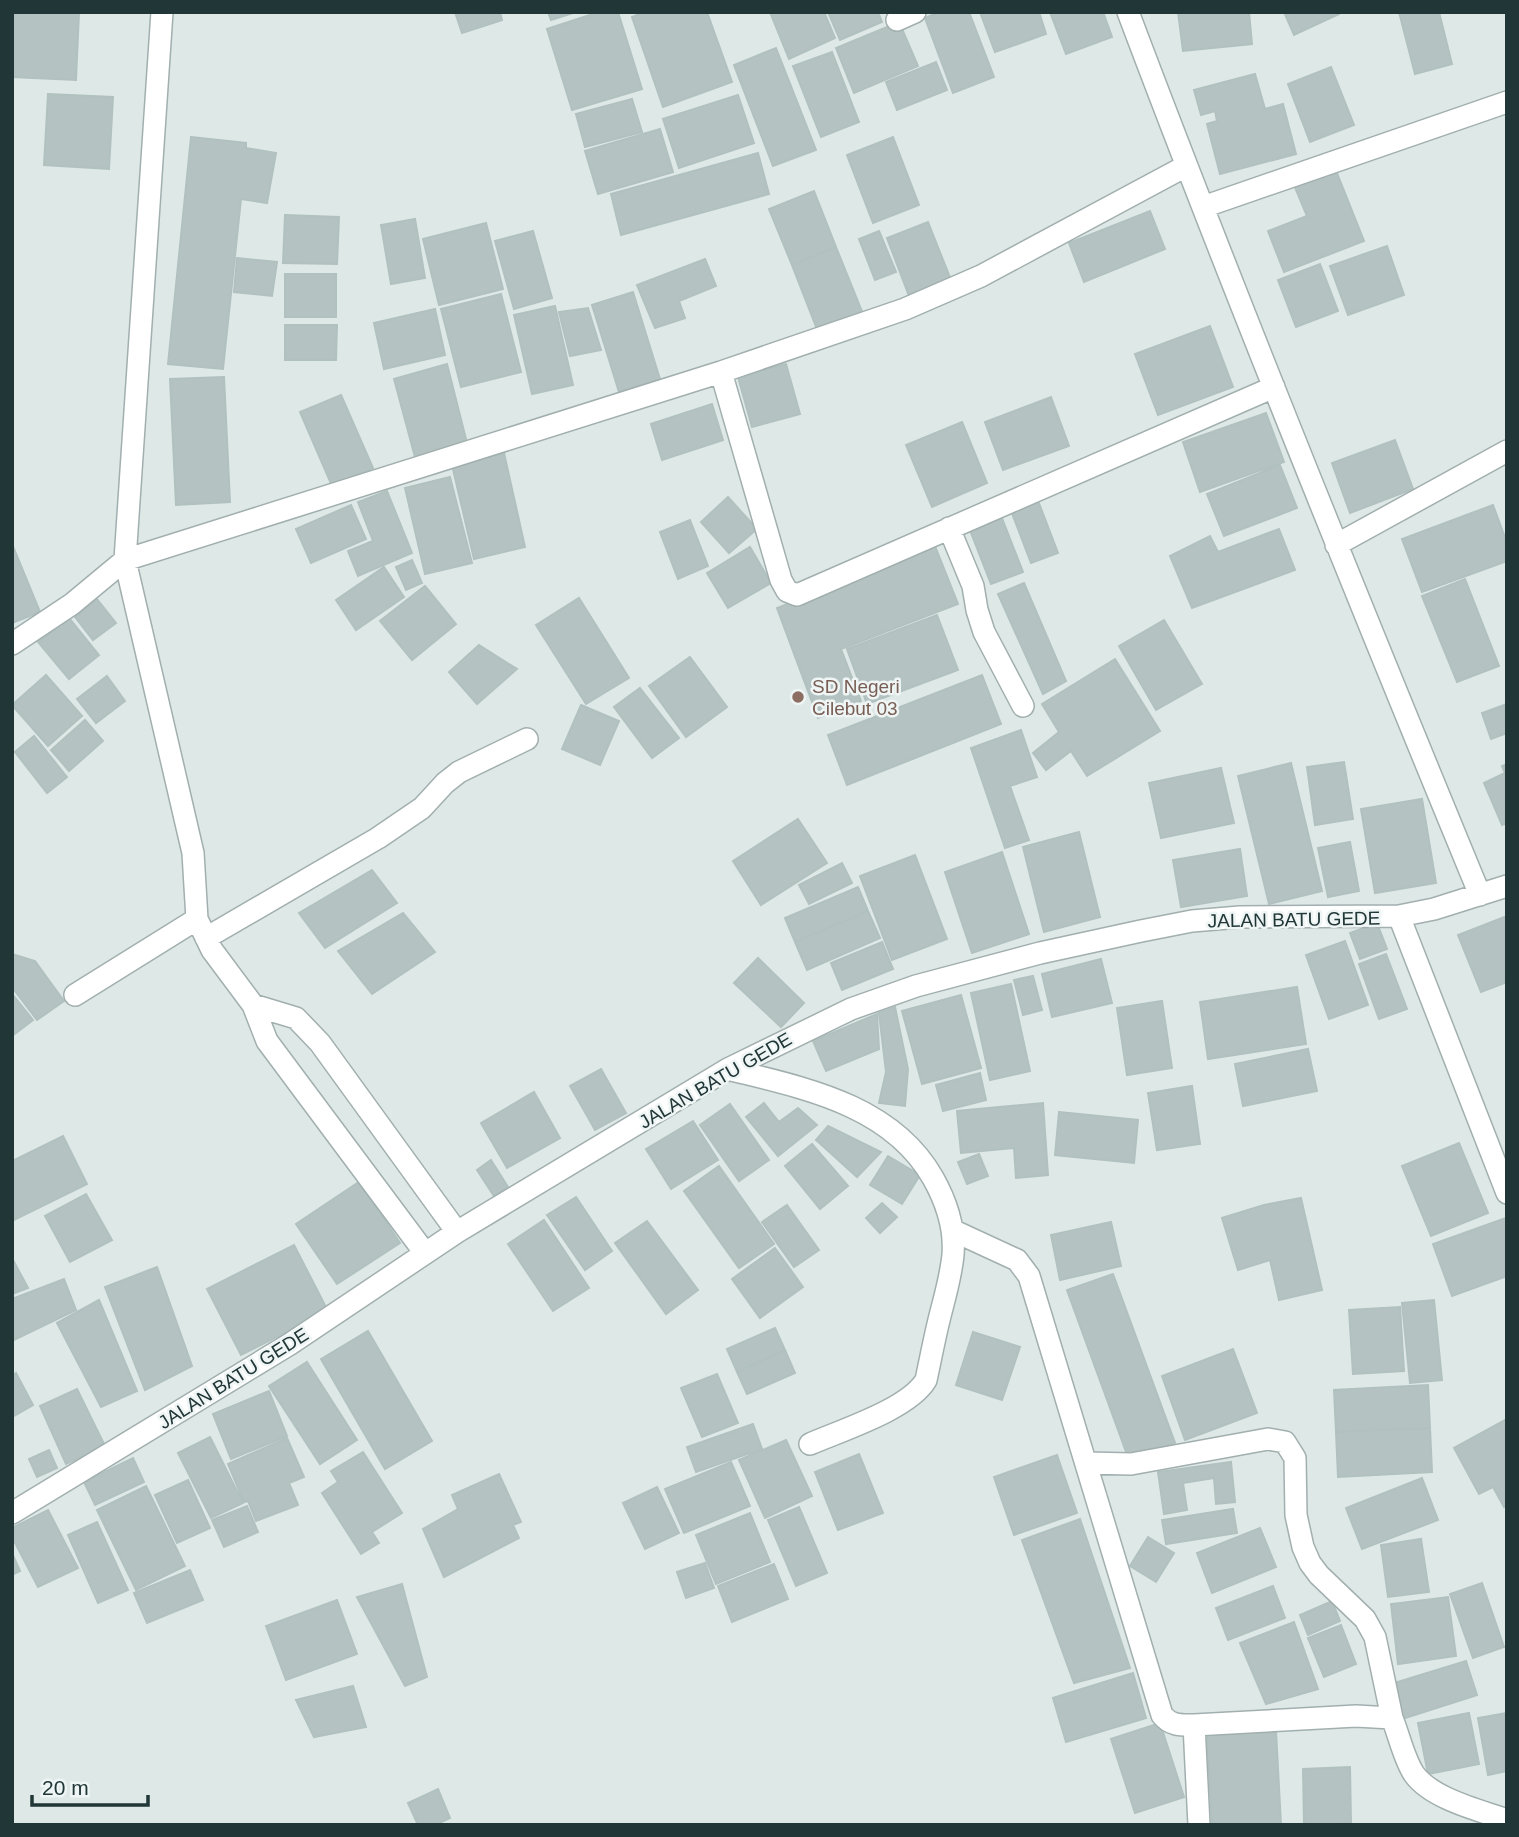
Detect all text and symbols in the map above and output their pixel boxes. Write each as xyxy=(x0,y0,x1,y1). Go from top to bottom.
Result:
place label: SD Negeri Cilebut 03 xyxy=(812,676,900,719)
marker: SD Negeri Cilebut 03 xyxy=(790,689,806,705)
street label: JALAN BATU GEDE xyxy=(1207,907,1381,932)
street label: JALAN BATU GEDE xyxy=(635,1028,795,1133)
street label: JALAN BATU GEDE xyxy=(154,1324,312,1433)
scale bar xyxy=(32,1764,147,1808)
text: 20 m xyxy=(42,1776,89,1799)

